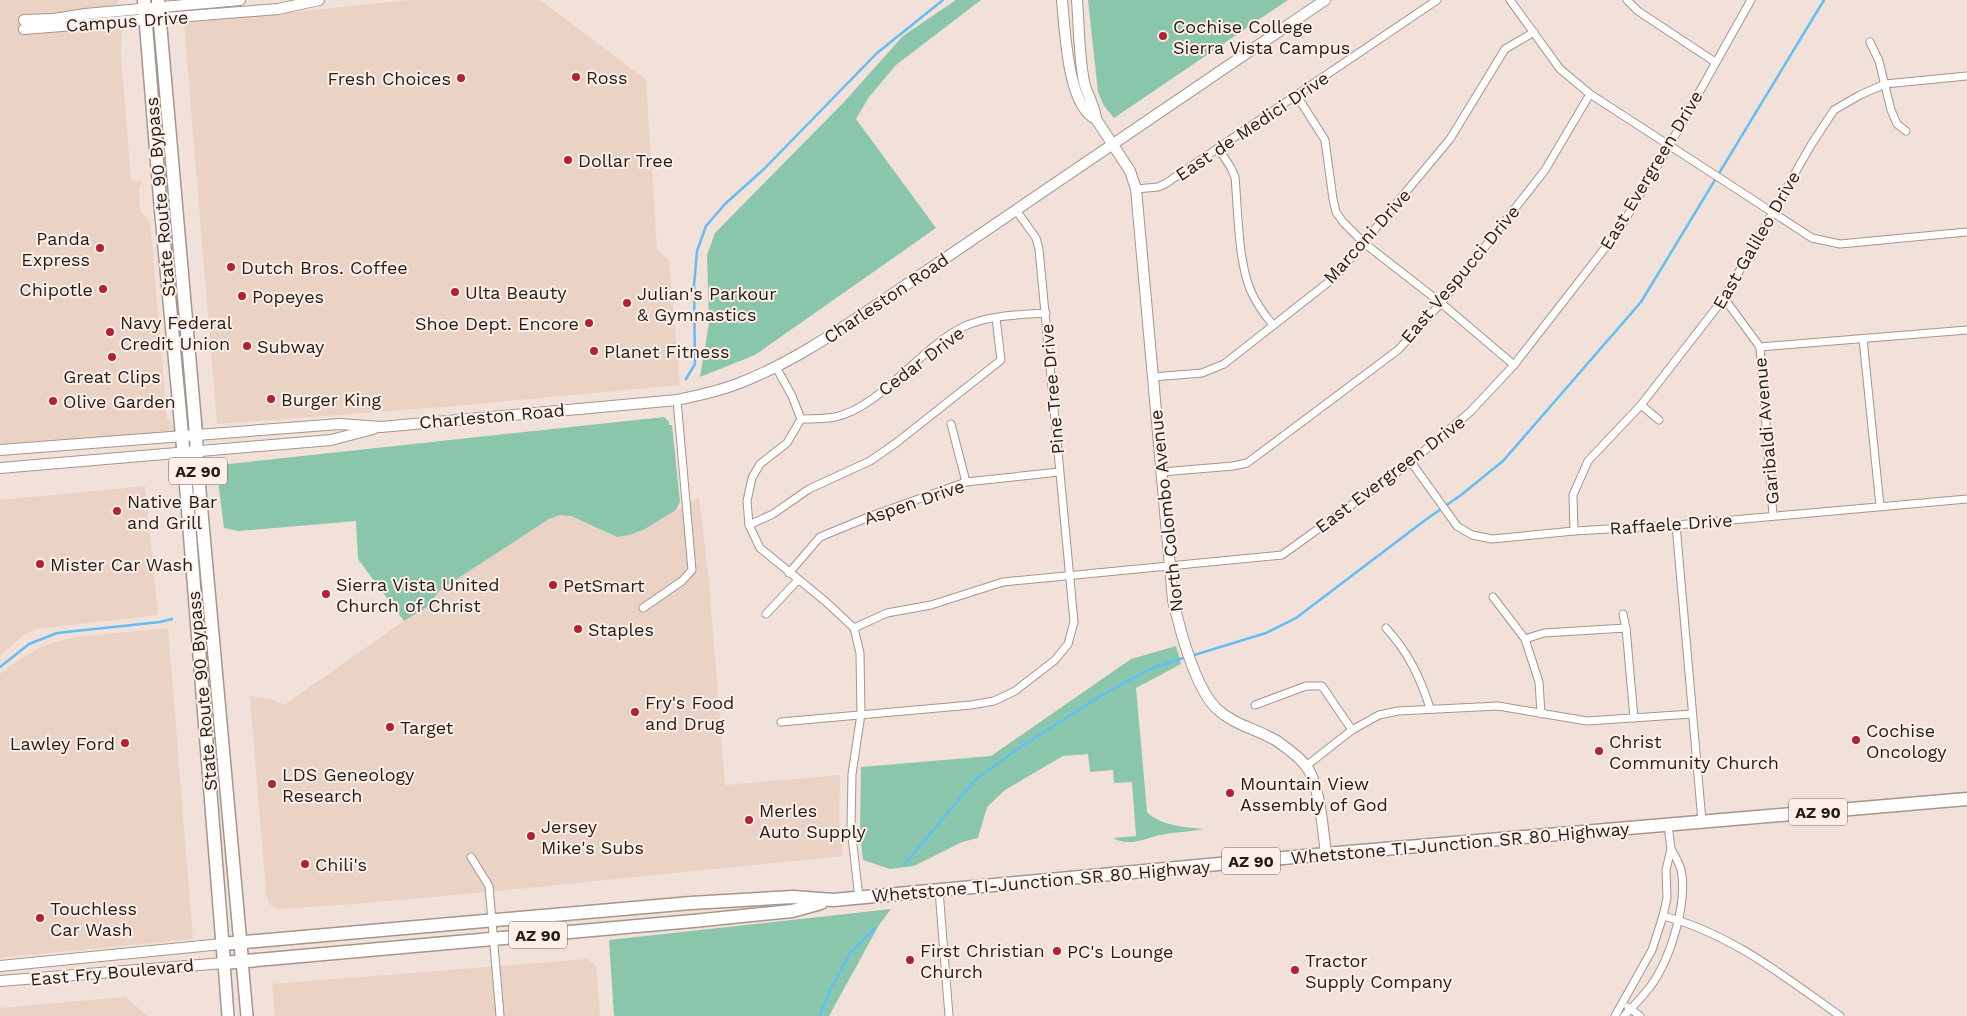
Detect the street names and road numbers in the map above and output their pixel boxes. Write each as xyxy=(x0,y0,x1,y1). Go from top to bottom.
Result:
street label: Campus Drive xyxy=(65,6,189,36)
street label: East de Medici Drive xyxy=(1171,67,1333,185)
street label: East Evergreen Drive xyxy=(1595,87,1707,253)
street label: State Route 90 Bypass xyxy=(141,96,179,298)
street label: East Galileo Drive xyxy=(1708,167,1804,313)
street label: Marconi Drive xyxy=(1319,184,1415,288)
street label: East Vespucci Drive xyxy=(1396,201,1524,347)
street label: Charleston Road xyxy=(820,248,952,348)
street label: Cedar Drive xyxy=(874,322,968,400)
street label: Pine Tree Drive xyxy=(1036,323,1068,455)
street label: Garibaldi Avenue xyxy=(1749,357,1783,505)
street label: Charleston Road xyxy=(418,399,566,433)
street label: North Colombo Avenue xyxy=(1145,409,1187,613)
street label: East Evergreen Drive xyxy=(1311,411,1469,537)
road number: AZ 90 xyxy=(169,458,227,484)
street label: Aspen Drive xyxy=(861,475,967,529)
street label: Raffaele Drive xyxy=(1609,509,1733,539)
street label: State Route 90 Bypass xyxy=(183,590,221,792)
road number: AZ 90 xyxy=(1789,799,1847,826)
street label: Whetstone TI-Junction SR 80 Highway xyxy=(1290,818,1631,868)
road number: AZ 90 xyxy=(1222,848,1280,874)
street label: Whetstone TI-Junction SR 80 Highway xyxy=(871,856,1212,906)
road number: AZ 90 xyxy=(509,922,567,948)
street label: East Fry Boulevard xyxy=(29,954,195,990)

